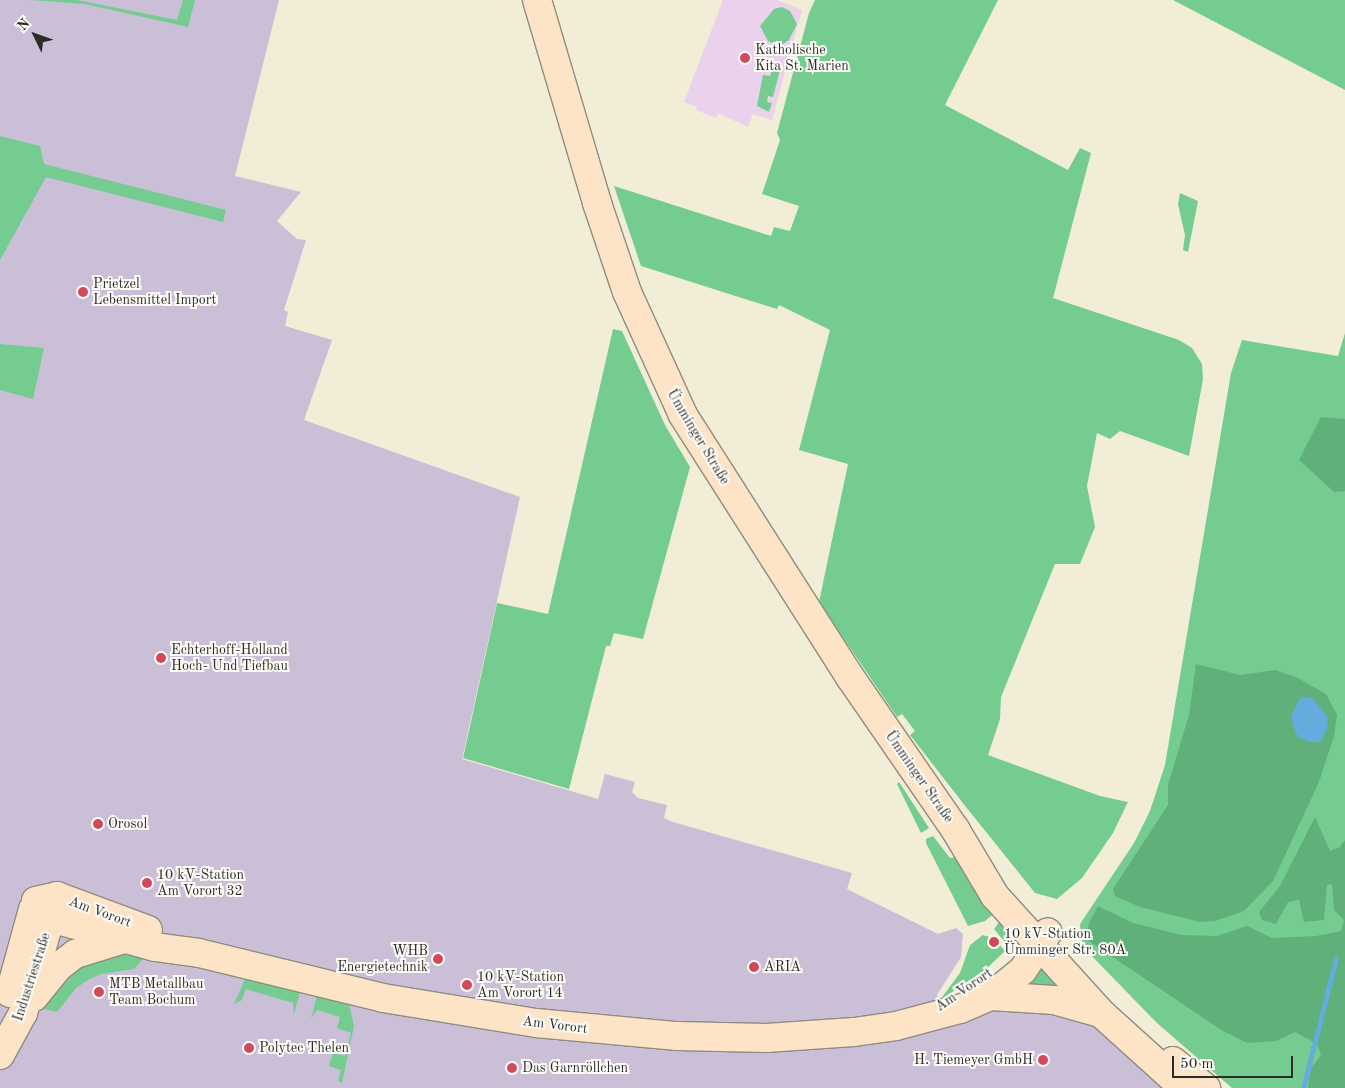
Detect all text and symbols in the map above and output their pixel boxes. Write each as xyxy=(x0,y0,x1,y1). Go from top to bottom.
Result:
north arrow xyxy=(10,10,60,60)
text: N xyxy=(15,16,33,34)
place label: Katholische Kita St. Marien xyxy=(755,42,849,74)
marker: Katholische Kita St. Marien xyxy=(739,52,751,64)
place label: Prietzel Lebensmittel Import xyxy=(93,276,216,308)
marker: Prietzel Lebensmittel Import xyxy=(77,286,89,298)
street label: Ümminger Straße xyxy=(663,386,733,488)
place label: Echterhoff-Holland Hoch- Und Tiefbau xyxy=(171,642,288,674)
marker: Echterhoff-Holland Hoch- Und Tiefbau xyxy=(155,652,167,664)
street label: Ümminger Straße xyxy=(881,728,957,826)
place label: Orosol xyxy=(108,816,147,832)
marker: Orosol xyxy=(92,818,104,830)
place label: 10 kV-Station Am Vorort 32 xyxy=(157,867,244,900)
marker: 10 kV-Station Am Vorort 32 xyxy=(141,877,153,889)
street label: Am Vorort xyxy=(66,893,134,931)
place label: 10 kV-Station Ümminger Str. 80A xyxy=(1004,926,1126,959)
street label: Industriestraße xyxy=(10,931,54,1023)
marker: 10 kV-Station Ümminger Str. 80A xyxy=(988,936,1000,948)
place label: WHB Energietechnik xyxy=(337,943,428,976)
marker: WHB Energietechnik xyxy=(432,953,444,965)
place label: ARIA xyxy=(764,959,801,975)
marker: ARIA xyxy=(748,961,760,973)
street label: Am Vorort xyxy=(932,965,996,1015)
place label: 10 kV-Station Am Vorort 14 xyxy=(477,969,564,1002)
place label: MTB Metallbau Team Bochum xyxy=(109,976,203,1009)
marker: 10 kV-Station Am Vorort 14 xyxy=(461,979,473,991)
marker: MTB Metallbau Team Bochum xyxy=(93,986,105,998)
street label: Am Vorort xyxy=(521,1013,589,1037)
place label: Polytec Thelen xyxy=(259,1040,349,1056)
marker: Polytec Thelen xyxy=(243,1042,255,1054)
scale bar xyxy=(1175,1046,1296,1078)
place label: H. Tiemeyer GmbH xyxy=(914,1052,1033,1068)
marker: H. Tiemeyer GmbH xyxy=(1037,1054,1049,1066)
text: 50 m xyxy=(1180,1057,1214,1072)
place label: Das Garnröllchen xyxy=(522,1060,628,1076)
marker: Das Garnröllchen xyxy=(506,1062,518,1074)

